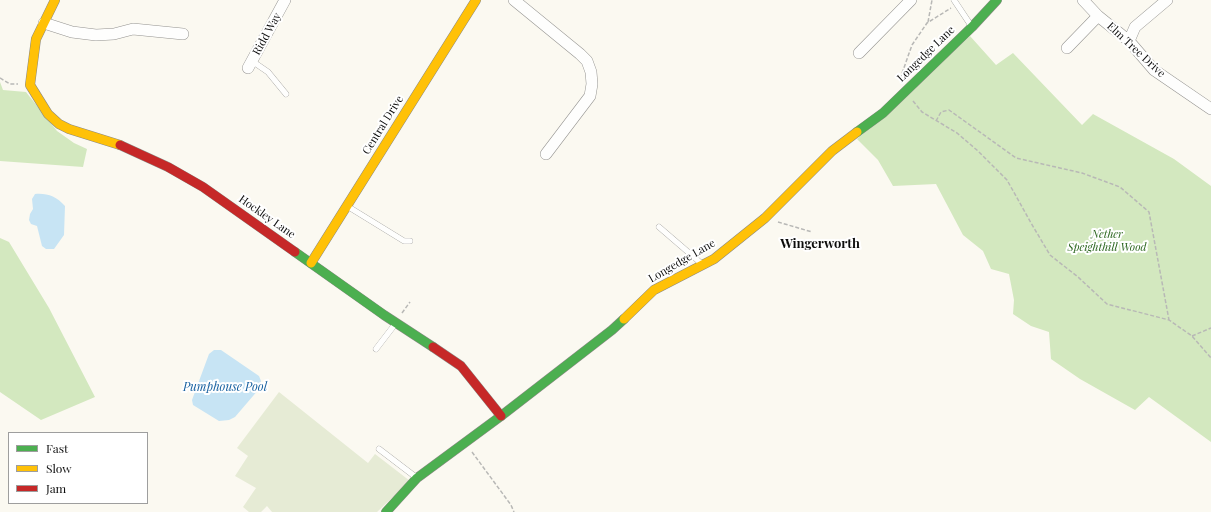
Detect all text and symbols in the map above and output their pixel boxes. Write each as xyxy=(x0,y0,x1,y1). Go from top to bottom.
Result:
street label: Ridd Way xyxy=(250,11,284,57)
street label: Elm Tree Drive xyxy=(1104,20,1168,80)
street label: Longedge Lane xyxy=(895,23,957,85)
street label: Central Drive xyxy=(360,93,406,157)
street label: Hockley Lane xyxy=(236,193,298,241)
park label: Nether Speighthill Wood xyxy=(1068,228,1146,254)
district label: Wingerworth xyxy=(780,236,860,252)
street label: Longedge Lane xyxy=(646,237,718,285)
water label: Pumphouse Pool xyxy=(183,380,267,394)
legend xyxy=(8,432,148,504)
text: Fast xyxy=(46,440,68,456)
text: Slow xyxy=(46,460,72,476)
text: Jam xyxy=(46,480,66,496)

